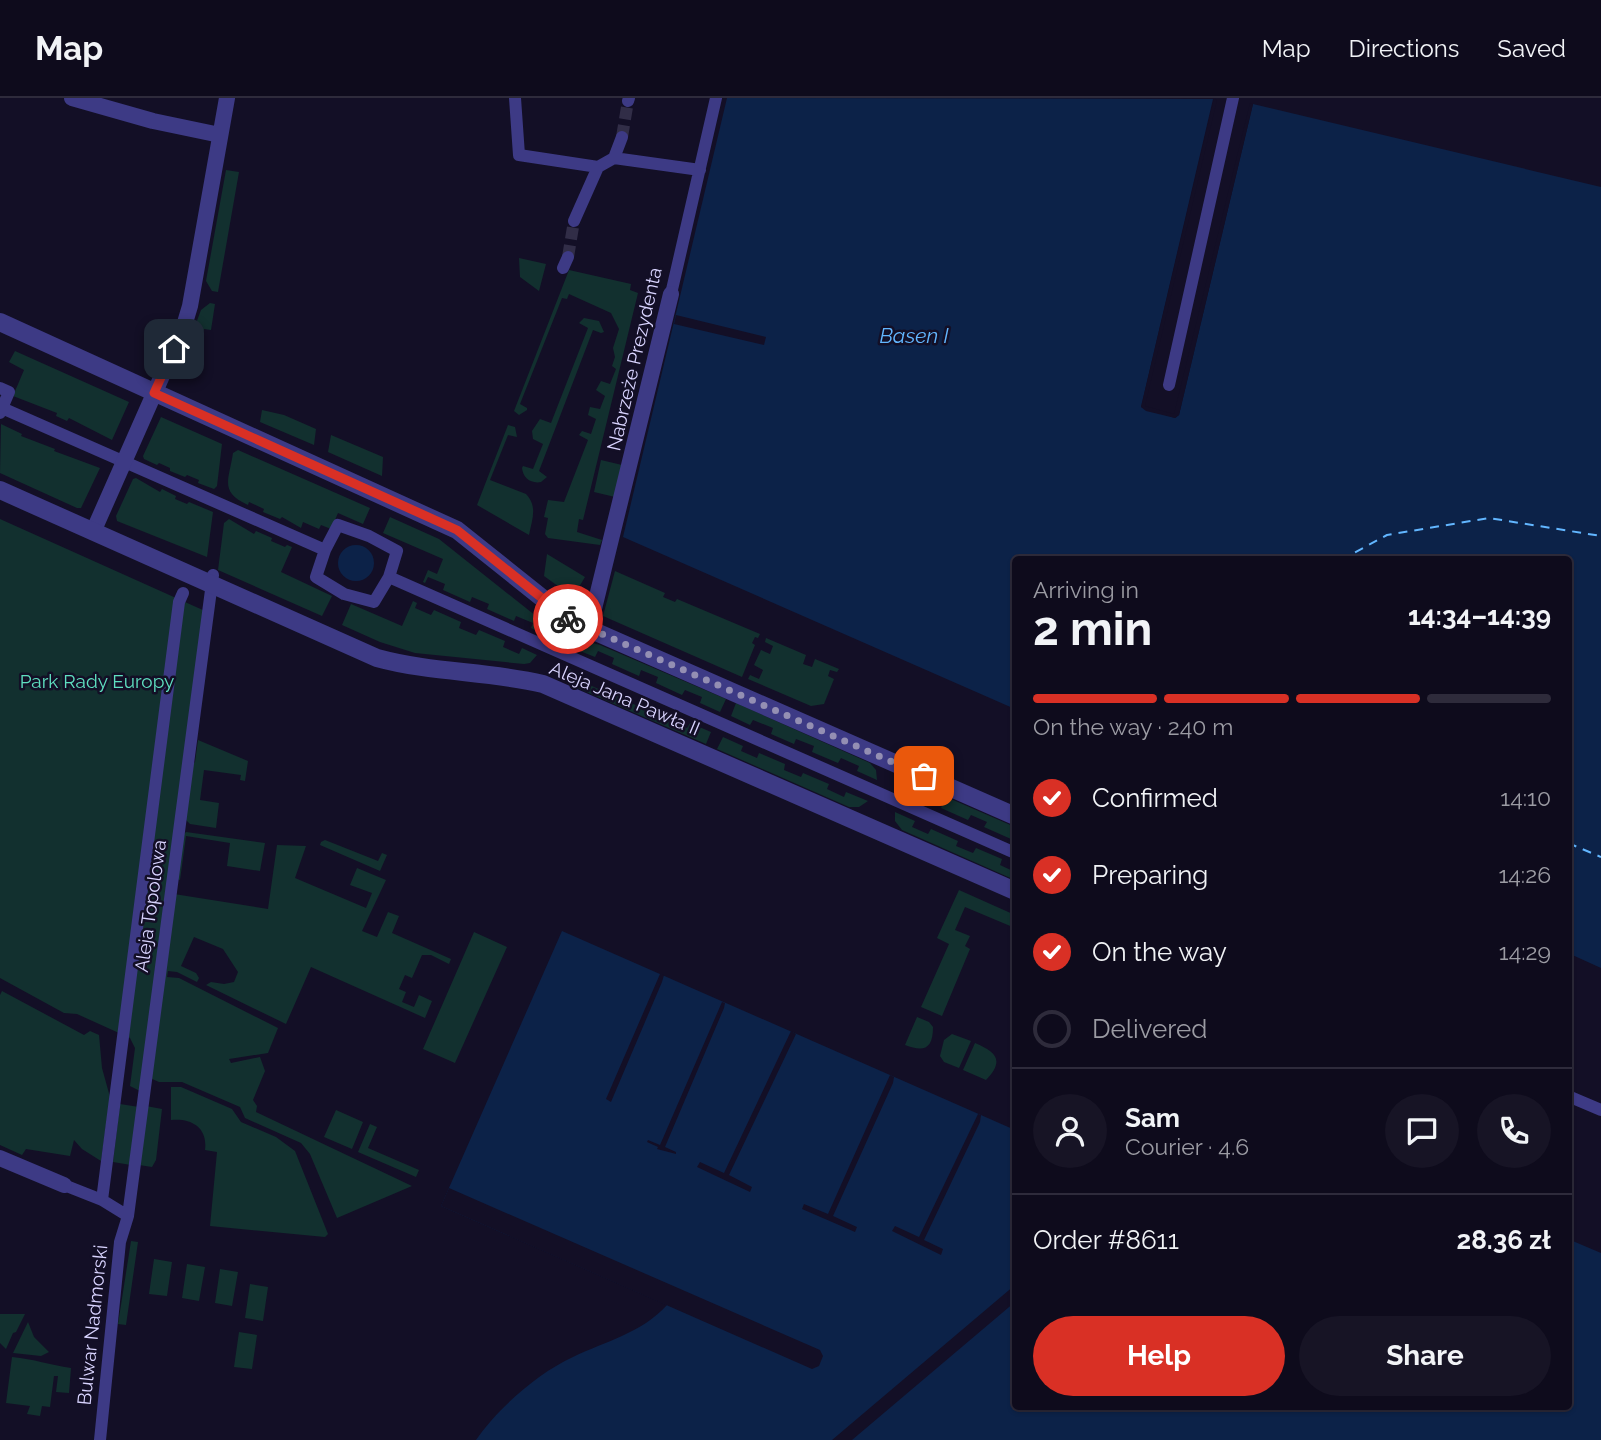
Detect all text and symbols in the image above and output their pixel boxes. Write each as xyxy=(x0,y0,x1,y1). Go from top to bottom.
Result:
text: Map xyxy=(35,29,103,68)
text: Map xyxy=(1262,34,1311,63)
text: Directions xyxy=(1349,34,1459,63)
text: Saved xyxy=(1497,34,1566,63)
street label: Nabrzeże Prezydenta xyxy=(602,265,666,453)
pin xyxy=(144,319,204,379)
water label: Basen I xyxy=(879,323,949,348)
icon: home xyxy=(155,330,193,368)
text: Arriving in xyxy=(1033,576,1139,603)
courier xyxy=(533,584,603,654)
icon: bike xyxy=(549,600,587,638)
text: 14:34–14:39 xyxy=(1408,601,1551,631)
text: 2 min xyxy=(1033,602,1152,656)
street label: Aleja Jana Pawła II xyxy=(547,656,703,740)
park label: Park Rady Europy xyxy=(20,670,174,692)
text: On the way · 240 m xyxy=(1033,713,1233,740)
pin xyxy=(894,746,954,806)
icon: bag xyxy=(905,757,943,795)
icon: check xyxy=(1033,779,1071,817)
text: Confirmed xyxy=(1092,783,1218,813)
text: 14:10 xyxy=(1500,784,1551,811)
street label: Aleja Topolowa xyxy=(130,838,170,974)
icon: check xyxy=(1033,856,1071,894)
text: Preparing xyxy=(1092,860,1208,890)
text: 14:26 xyxy=(1498,861,1551,888)
icon: check xyxy=(1033,933,1071,971)
text: On the way xyxy=(1092,937,1227,967)
text: 14:29 xyxy=(1499,938,1551,965)
text: Delivered xyxy=(1092,1014,1207,1044)
button: person xyxy=(1033,1094,1107,1168)
button: chat xyxy=(1385,1094,1459,1168)
button: phone xyxy=(1477,1094,1551,1168)
text: Sam xyxy=(1125,1103,1180,1133)
text: Courier · 4.6 xyxy=(1125,1133,1249,1160)
text: Order #8611 xyxy=(1033,1225,1179,1255)
text: 28.36 zł xyxy=(1456,1225,1551,1255)
street label: Bulwar Nadmorski xyxy=(73,1244,111,1406)
button: Help xyxy=(1033,1316,1285,1396)
button: Share xyxy=(1299,1316,1551,1396)

